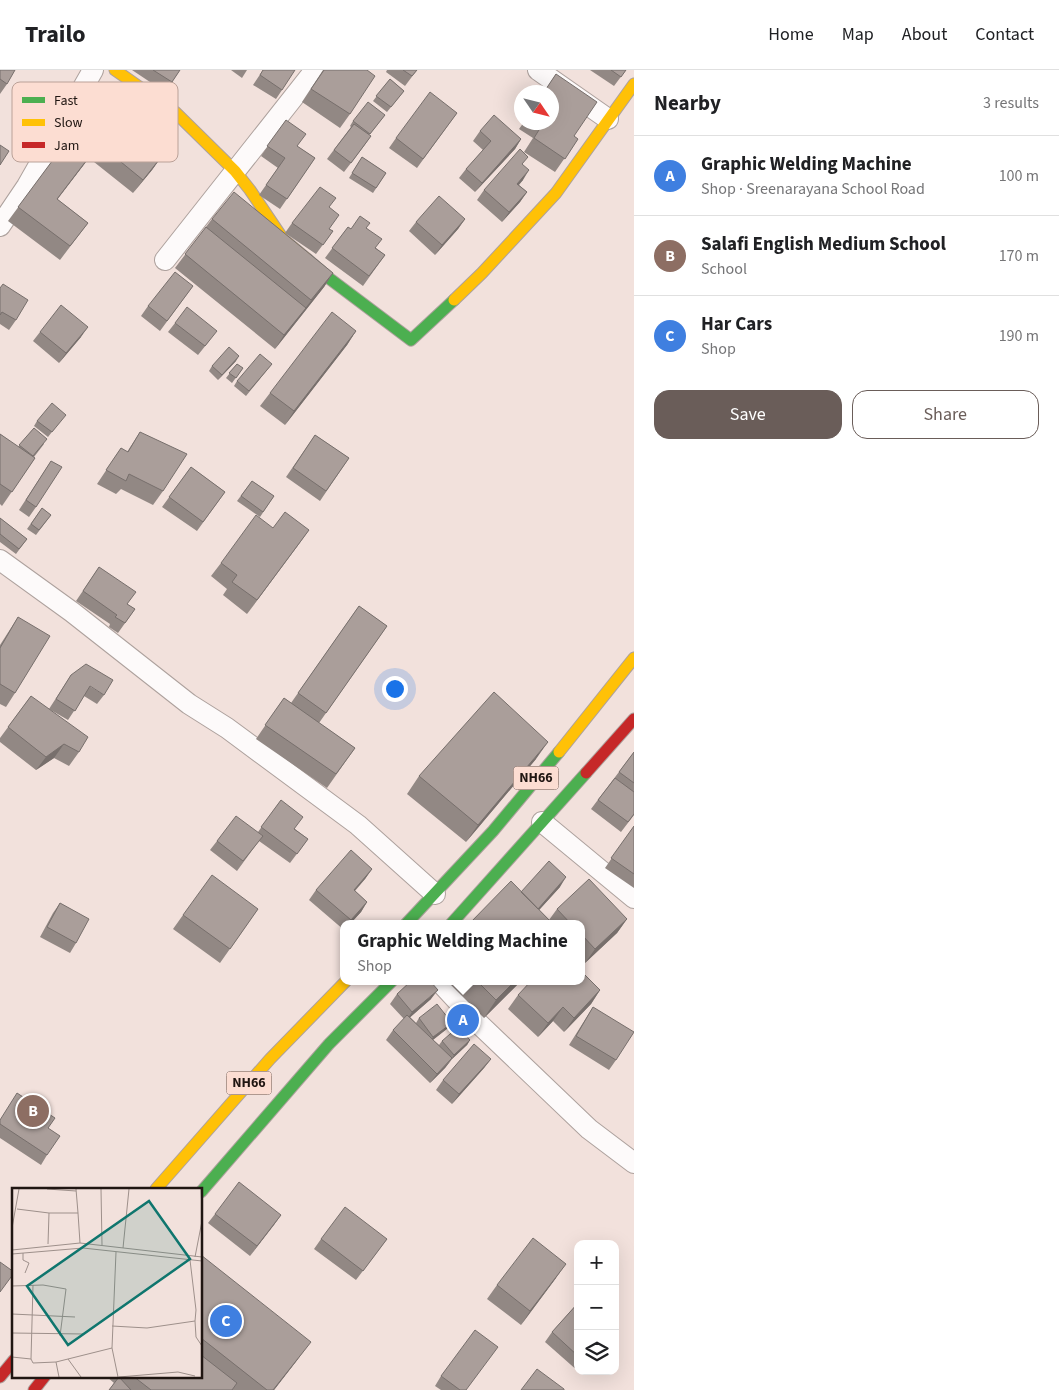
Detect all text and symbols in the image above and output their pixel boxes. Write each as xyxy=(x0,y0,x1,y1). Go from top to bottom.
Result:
text: Trailo xyxy=(25,17,86,52)
text: Home xyxy=(768,22,814,47)
text: Map xyxy=(842,22,874,47)
text: About xyxy=(902,22,947,47)
text: Contact xyxy=(975,22,1034,47)
legend xyxy=(12,82,178,162)
north arrow xyxy=(514,85,559,130)
text: Nearby xyxy=(654,88,721,118)
text: Fast xyxy=(54,91,78,111)
text: 3 results xyxy=(983,92,1039,114)
text: Slow xyxy=(54,113,83,133)
text: Jam xyxy=(54,136,79,156)
text: Graphic Welding Machine xyxy=(701,151,912,178)
text: A xyxy=(665,165,675,187)
text: 100 m xyxy=(999,165,1039,187)
text: Shop · Sreenarayana School Road xyxy=(701,178,925,200)
text: Salafi English Medium School xyxy=(701,231,946,258)
text: B xyxy=(665,245,675,267)
text: 170 m xyxy=(999,245,1039,267)
text: School xyxy=(701,258,747,280)
text: Har Cars xyxy=(701,311,772,338)
text: C xyxy=(665,325,675,347)
text: 190 m xyxy=(999,325,1039,347)
text: Shop xyxy=(701,338,736,360)
button: Save xyxy=(654,390,842,439)
button: Share xyxy=(852,390,1039,439)
your location xyxy=(382,676,408,702)
road number: NH66 xyxy=(514,766,558,790)
popup xyxy=(340,920,585,985)
text: Graphic Welding Machine xyxy=(357,928,568,955)
text: Shop xyxy=(357,955,392,977)
pin: A xyxy=(447,1001,479,1039)
road number: NH66 xyxy=(226,1071,272,1094)
pin: B xyxy=(17,1092,49,1130)
inset map xyxy=(12,1188,202,1378)
map controls xyxy=(574,1240,619,1375)
button: + xyxy=(574,1240,619,1285)
button: − xyxy=(574,1285,619,1330)
pin: C xyxy=(210,1302,242,1340)
button: layers xyxy=(574,1330,619,1375)

